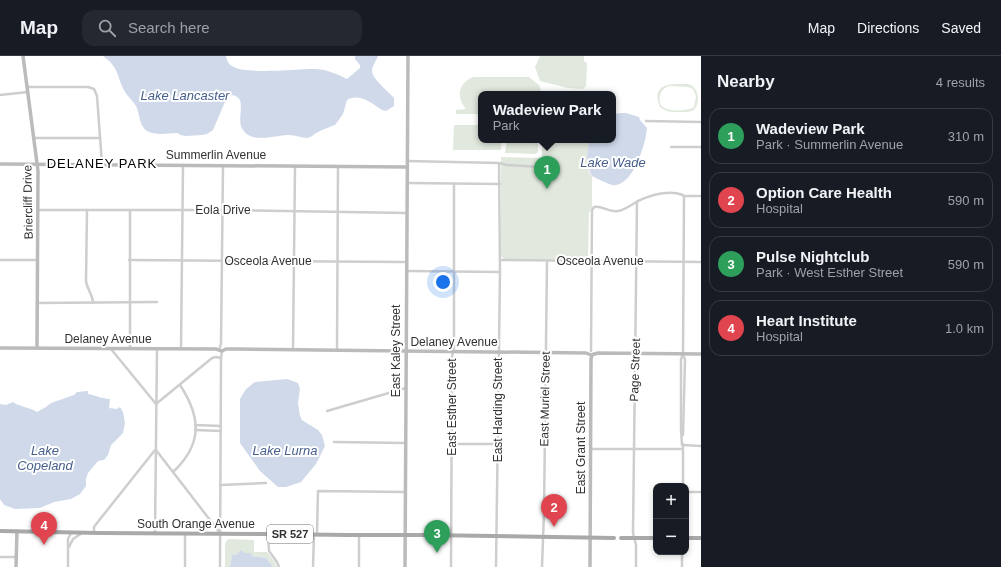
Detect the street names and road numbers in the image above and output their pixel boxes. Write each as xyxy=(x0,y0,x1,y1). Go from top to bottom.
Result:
street label: Summerlin Avenue xyxy=(166,148,267,162)
street label: Briercliff Drive xyxy=(20,164,36,239)
street label: Eola Drive xyxy=(195,203,251,217)
street label: Osceola Avenue xyxy=(224,254,312,268)
street label: Osceola Avenue xyxy=(556,254,644,268)
street label: East Kaley Street xyxy=(389,304,403,397)
street label: Delaney Avenue xyxy=(64,332,152,346)
street label: Delaney Avenue xyxy=(410,335,498,349)
street label: Page Street xyxy=(627,337,643,402)
street label: East Muriel Street xyxy=(537,351,553,447)
street label: East Harding Street xyxy=(491,357,505,462)
street label: East Esther Street xyxy=(445,358,459,456)
street label: East Grant Street xyxy=(574,401,588,494)
street label: South Orange Avenue xyxy=(137,517,255,531)
road number: SR 527 xyxy=(267,525,313,543)

